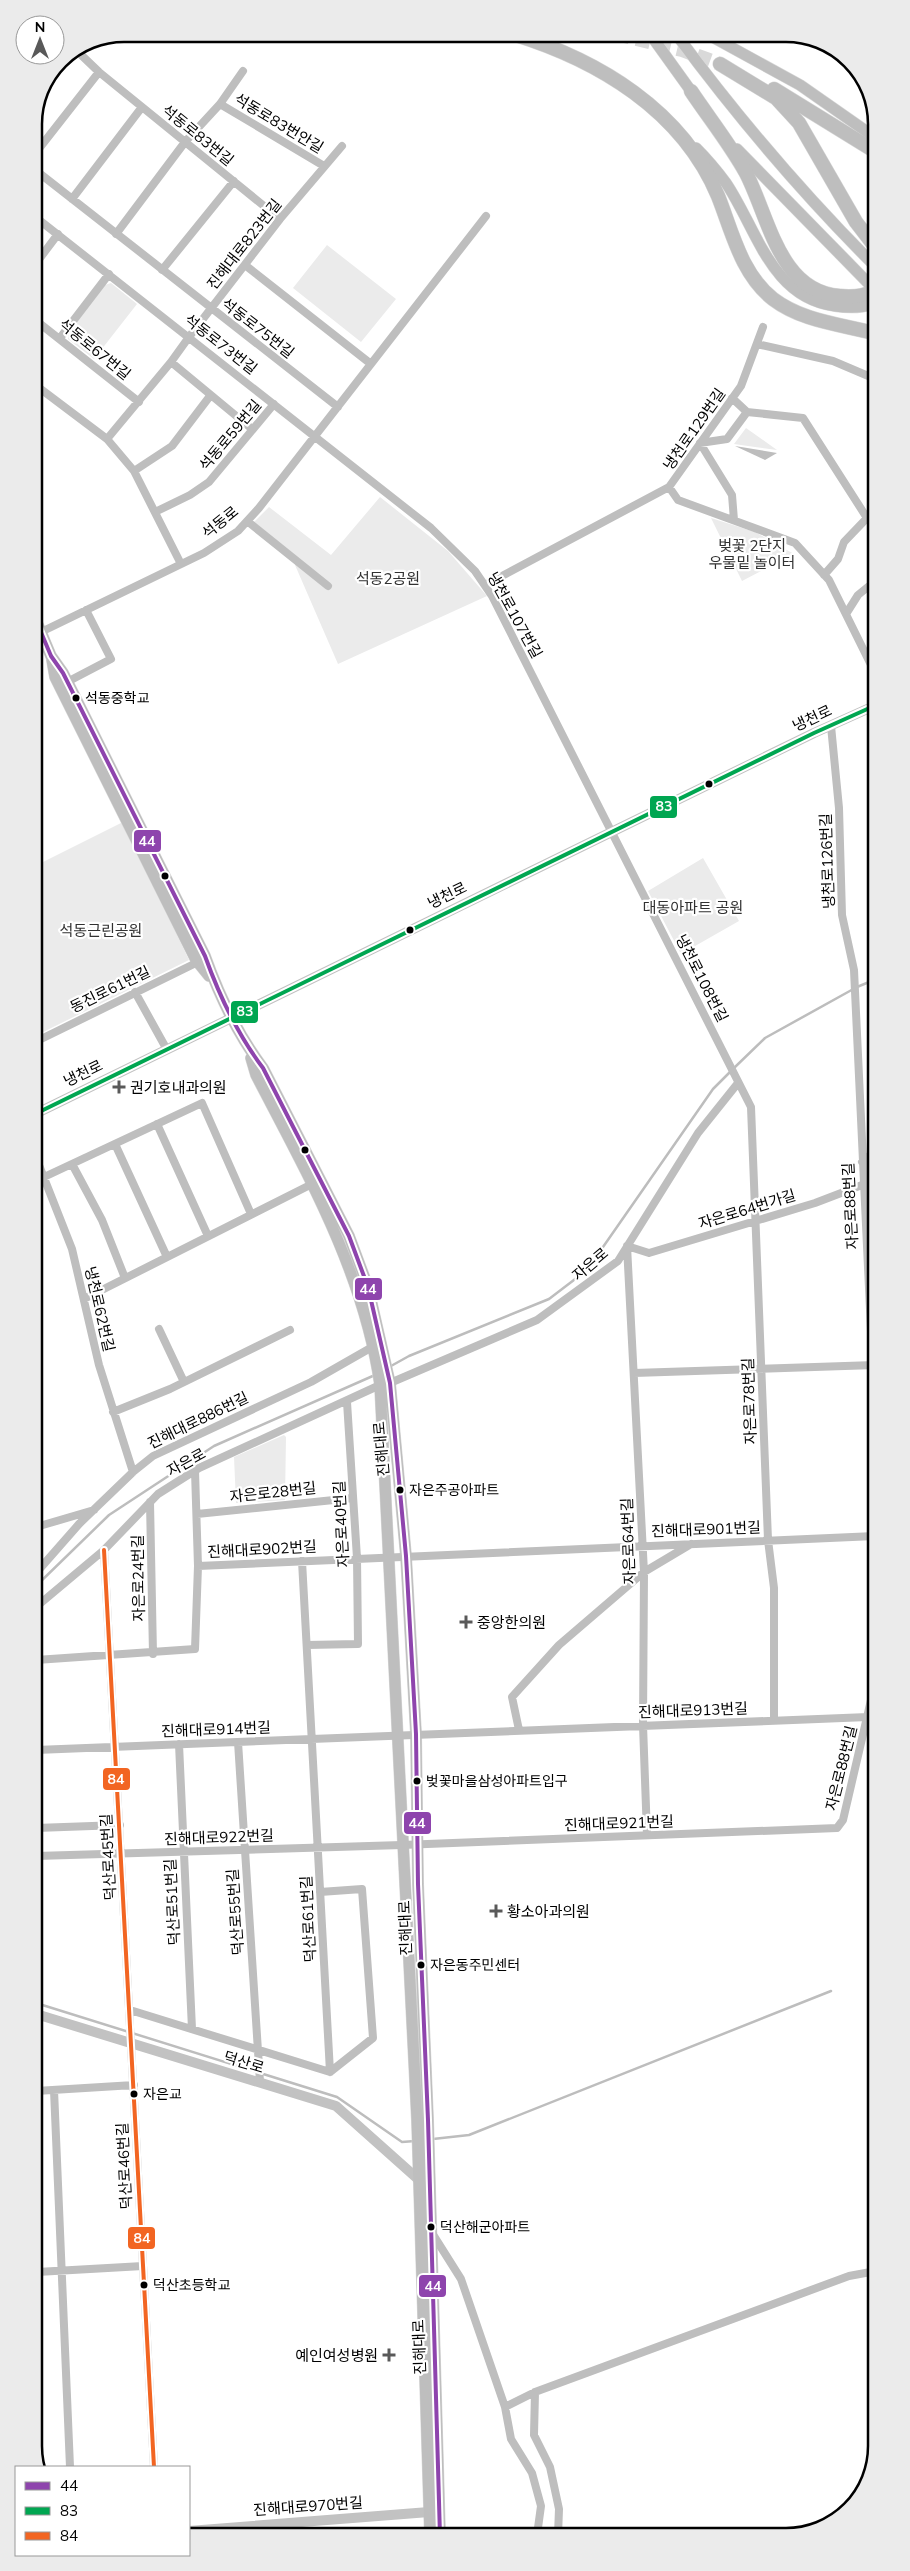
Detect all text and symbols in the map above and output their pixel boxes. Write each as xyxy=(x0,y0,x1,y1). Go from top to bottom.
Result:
north arrow xyxy=(15,15,65,65)
text: N xyxy=(35,18,45,36)
street label: 석동로83번안길 xyxy=(231,89,327,157)
street label: 석동로83번길 xyxy=(158,100,238,170)
street label: 진해대로823번길 xyxy=(203,195,285,293)
street label: 석동로75번길 xyxy=(218,294,298,362)
street label: 석동로73번길 xyxy=(181,310,261,378)
street label: 석동로67번길 xyxy=(55,314,135,384)
street label: 냉천로129번길 xyxy=(659,384,729,474)
street label: 석동로59번길 xyxy=(195,396,265,474)
street label: 석동로 xyxy=(198,502,242,542)
park label: 벚꽃 2단지 우물밑 놀이터 xyxy=(709,536,795,572)
street label: 냉천로107번길 xyxy=(483,568,547,662)
park label: 석동2공원 xyxy=(356,569,420,588)
place label: 석동중학교 xyxy=(85,689,150,707)
marker: 석동중학교 xyxy=(71,693,81,703)
street label: 냉천로 xyxy=(789,701,835,735)
unlabelled marker xyxy=(704,779,714,789)
line badge: 83 xyxy=(649,795,678,819)
text: 83 xyxy=(656,797,672,815)
street label: 냉천로126번길 xyxy=(816,813,838,909)
line badge: 44 xyxy=(133,829,162,853)
text: 44 xyxy=(139,832,156,850)
unlabelled marker xyxy=(160,871,170,881)
street label: 냉천로 xyxy=(424,877,470,913)
park label: 대동아파트 공원 xyxy=(643,898,743,917)
park label: 석동근린공원 xyxy=(60,921,142,940)
unlabelled marker xyxy=(405,925,415,935)
street label: 냉천로108번길 xyxy=(672,931,732,1025)
street label: 동진로61번길 xyxy=(67,961,153,1017)
line badge: 83 xyxy=(230,1000,259,1024)
text: 83 xyxy=(237,1002,253,1020)
street label: 냉천로 xyxy=(60,1055,106,1091)
place label: 권기호내과의원 xyxy=(130,1078,227,1097)
marker: 권기호내과의원 xyxy=(112,1080,126,1094)
unlabelled marker xyxy=(300,1145,310,1155)
street label: 자은로88번길 xyxy=(838,1162,862,1250)
street label: 자은로64번가길 xyxy=(696,1185,798,1233)
street label: 자은로 xyxy=(568,1243,612,1285)
street label: 냉천로62번길 xyxy=(81,1264,119,1354)
line badge: 44 xyxy=(354,1277,383,1301)
text: 44 xyxy=(360,1280,377,1298)
street label: 자은로78번길 xyxy=(738,1357,760,1445)
street label: 진해대로886번길 xyxy=(144,1387,252,1453)
street label: 진해대로 xyxy=(369,1421,393,1477)
street label: 자은로 xyxy=(163,1444,209,1480)
street label: 자은로28번길 xyxy=(229,1478,317,1506)
street label: 자은로40번길 xyxy=(329,1480,353,1568)
place label: 자은주공아파트 xyxy=(409,1481,499,1499)
marker: 자은주공아파트 xyxy=(395,1485,405,1495)
street label: 자은로64번길 xyxy=(617,1497,639,1585)
street label: 진해대로901번길 xyxy=(651,1518,761,1540)
street label: 자은로24번길 xyxy=(128,1534,148,1622)
street label: 진해대로902번길 xyxy=(207,1537,317,1561)
place label: 중앙한의원 xyxy=(477,1613,546,1632)
marker: 중앙한의원 xyxy=(459,1615,473,1629)
street label: 진해대로913번길 xyxy=(638,1699,748,1721)
street label: 진해대로914번길 xyxy=(161,1718,271,1740)
street label: 자은로88번길 xyxy=(821,1723,861,1813)
line badge: 84 xyxy=(102,1767,131,1791)
text: 84 xyxy=(108,1770,125,1788)
place label: 벚꽃마을삼성아파트입구 xyxy=(426,1772,568,1790)
marker: 벚꽃마을삼성아파트입구 xyxy=(412,1776,422,1786)
line badge: 44 xyxy=(403,1811,432,1835)
street label: 진해대로921번길 xyxy=(564,1812,674,1834)
street label: 덕산로45번길 xyxy=(96,1813,120,1901)
text: 44 xyxy=(409,1814,426,1832)
street label: 진해대로922번길 xyxy=(164,1826,274,1848)
street label: 덕산로51번길 xyxy=(160,1858,184,1946)
street label: 덕산로55번길 xyxy=(222,1868,248,1956)
street label: 덕산로61번길 xyxy=(296,1875,320,1963)
street label: 진해대로 xyxy=(395,1900,415,1956)
place label: 황소아과의원 xyxy=(507,1902,590,1921)
marker: 황소아과의원 xyxy=(489,1904,503,1918)
place label: 자은동주민센터 xyxy=(430,1956,520,1974)
marker: 자은동주민센터 xyxy=(416,1960,426,1970)
street label: 덕산로 xyxy=(221,2047,267,2077)
place label: 자은교 xyxy=(143,2085,182,2103)
marker: 자은교 xyxy=(129,2089,139,2099)
street label: 덕산로46번길 xyxy=(112,2122,136,2210)
place label: 덕산해군아파트 xyxy=(440,2218,530,2236)
marker: 덕산해군아파트 xyxy=(426,2222,436,2232)
line badge: 84 xyxy=(127,2226,156,2250)
text: 84 xyxy=(134,2229,151,2247)
line badge: 44 xyxy=(418,2274,447,2298)
place label: 덕산초등학교 xyxy=(153,2276,230,2294)
text: 44 xyxy=(425,2277,442,2295)
marker: 덕산초등학교 xyxy=(139,2280,149,2290)
street label: 진해대로 xyxy=(409,2319,429,2375)
place label: 예인여성병원 xyxy=(295,2346,378,2365)
marker: 예인여성병원 xyxy=(382,2348,396,2362)
legend xyxy=(15,2466,190,2556)
text: 44 xyxy=(60,2476,78,2495)
street label: 진해대로970번길 xyxy=(253,2493,363,2519)
text: 83 xyxy=(60,2501,78,2520)
text: 84 xyxy=(60,2526,78,2545)

